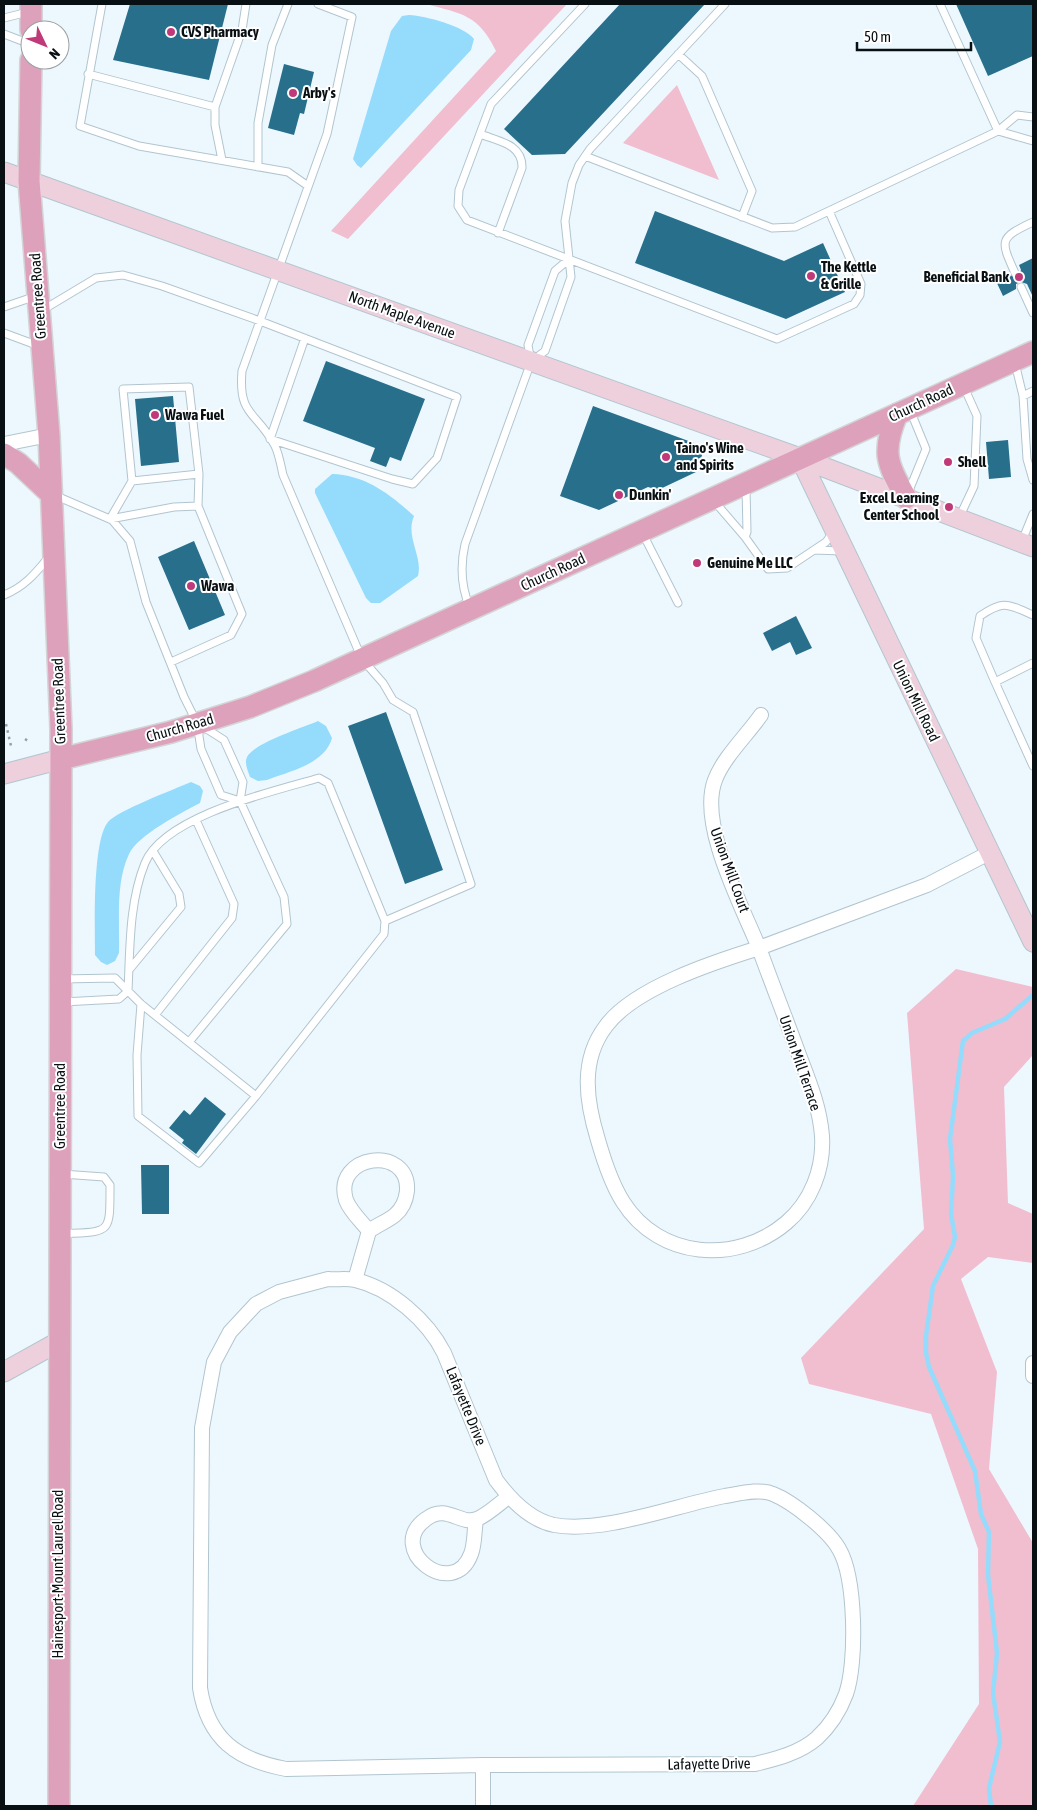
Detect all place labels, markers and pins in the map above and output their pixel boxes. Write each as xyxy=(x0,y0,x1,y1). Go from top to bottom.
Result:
place label: CVS Pharmacy xyxy=(181,23,260,40)
marker: CVS Pharmacy xyxy=(165,26,177,38)
place label: Arby's xyxy=(302,84,336,101)
marker: Arby's xyxy=(287,87,299,99)
place label: The Kettle & Grille xyxy=(821,258,877,292)
place label: Beneficial Bank xyxy=(923,268,1009,285)
marker: The Kettle & Grille xyxy=(805,270,817,282)
marker: Beneficial Bank xyxy=(1013,271,1025,283)
place label: Wawa Fuel xyxy=(164,406,225,423)
marker: Wawa Fuel xyxy=(149,409,161,421)
place label: Taino's Wine and Spirits xyxy=(676,439,744,473)
marker: Taino's Wine and Spirits xyxy=(660,451,672,463)
place label: Shell xyxy=(958,453,987,470)
marker: Shell xyxy=(942,456,954,468)
place label: Dunkin' xyxy=(629,486,672,503)
marker: Dunkin' xyxy=(613,489,625,501)
place label: Excel Learning Center School xyxy=(860,489,940,523)
marker: Excel Learning Center School xyxy=(943,501,955,513)
place label: Genuine Me LLC xyxy=(707,554,793,571)
marker: Genuine Me LLC xyxy=(691,557,703,569)
place label: Wawa xyxy=(200,577,234,594)
marker: Wawa xyxy=(185,580,197,592)

